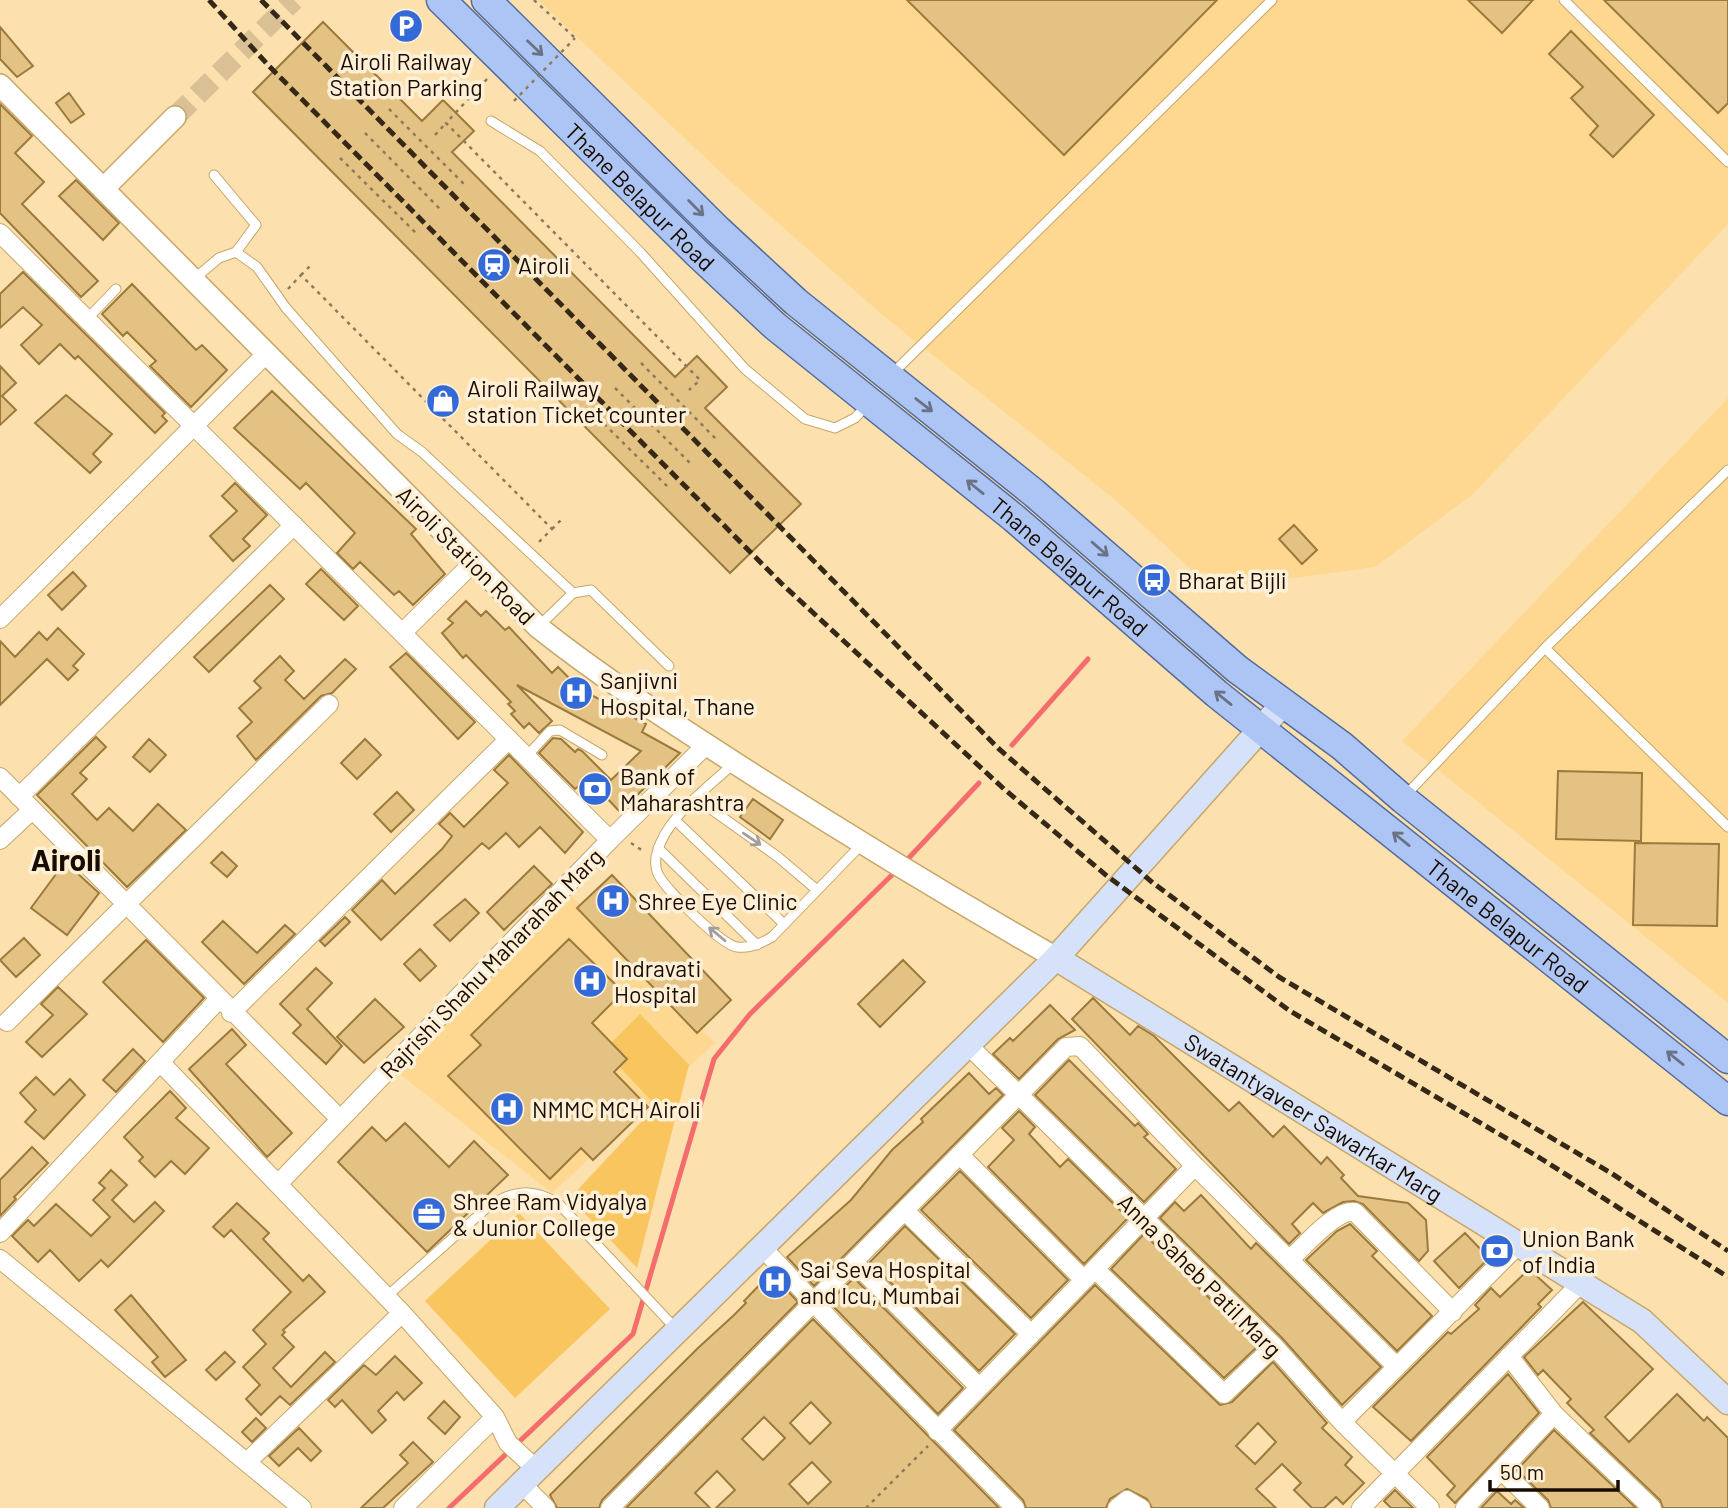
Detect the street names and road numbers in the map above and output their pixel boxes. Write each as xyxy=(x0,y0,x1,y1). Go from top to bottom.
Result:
street label: Thane Belapur Road xyxy=(560,117,721,277)
street label: Airoli Station Road xyxy=(391,480,541,630)
street label: Thane Belapur Road xyxy=(985,491,1154,642)
street label: Rajrishi Shahu Maharahah Marg xyxy=(374,842,608,1084)
street label: Thane Belapur Road xyxy=(1421,853,1595,999)
street label: Swatantyaveer Sawarkar Marg xyxy=(1179,1027,1448,1208)
street label: Anna Saheb Patil Marg xyxy=(1112,1187,1288,1363)

